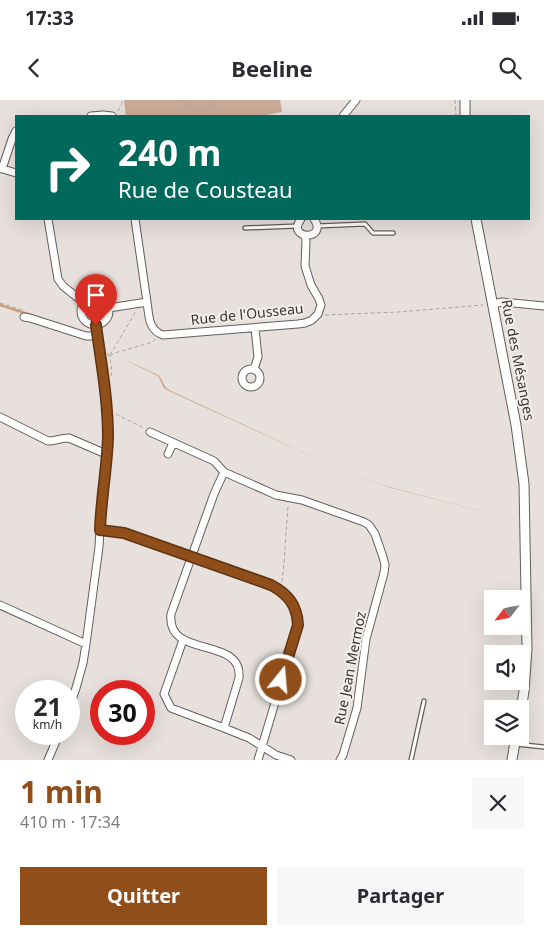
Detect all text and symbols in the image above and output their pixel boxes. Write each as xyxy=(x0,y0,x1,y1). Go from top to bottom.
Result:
text: 17:33 xyxy=(25,5,74,31)
text: Beeline xyxy=(231,53,313,83)
icon: back xyxy=(20,54,48,82)
icon: search xyxy=(496,54,524,82)
text: 240 m xyxy=(118,129,221,176)
icon: right xyxy=(35,135,100,200)
text: Rue de Cousteau xyxy=(118,174,293,204)
pin xyxy=(75,274,117,325)
icon: arrive xyxy=(82,281,110,309)
street label: Rue de l'Ousseau xyxy=(190,298,304,329)
street label: Rue des Mésanges xyxy=(497,298,540,422)
north arrow xyxy=(484,590,529,635)
map controls xyxy=(484,590,529,745)
street label: Rue Jean Mermoz xyxy=(329,609,370,726)
button: sound xyxy=(484,645,529,690)
position arrow xyxy=(254,653,306,705)
speed limit sign: 30 xyxy=(90,680,155,745)
text: 21 xyxy=(33,689,62,723)
button: layers xyxy=(484,700,529,745)
text: km/h xyxy=(33,716,62,733)
text: 1 min xyxy=(20,771,103,812)
button: close xyxy=(472,777,524,829)
text: 410 m · 17:34 xyxy=(20,811,120,833)
button: Quitter xyxy=(20,867,267,925)
button: Partager xyxy=(277,867,524,925)

